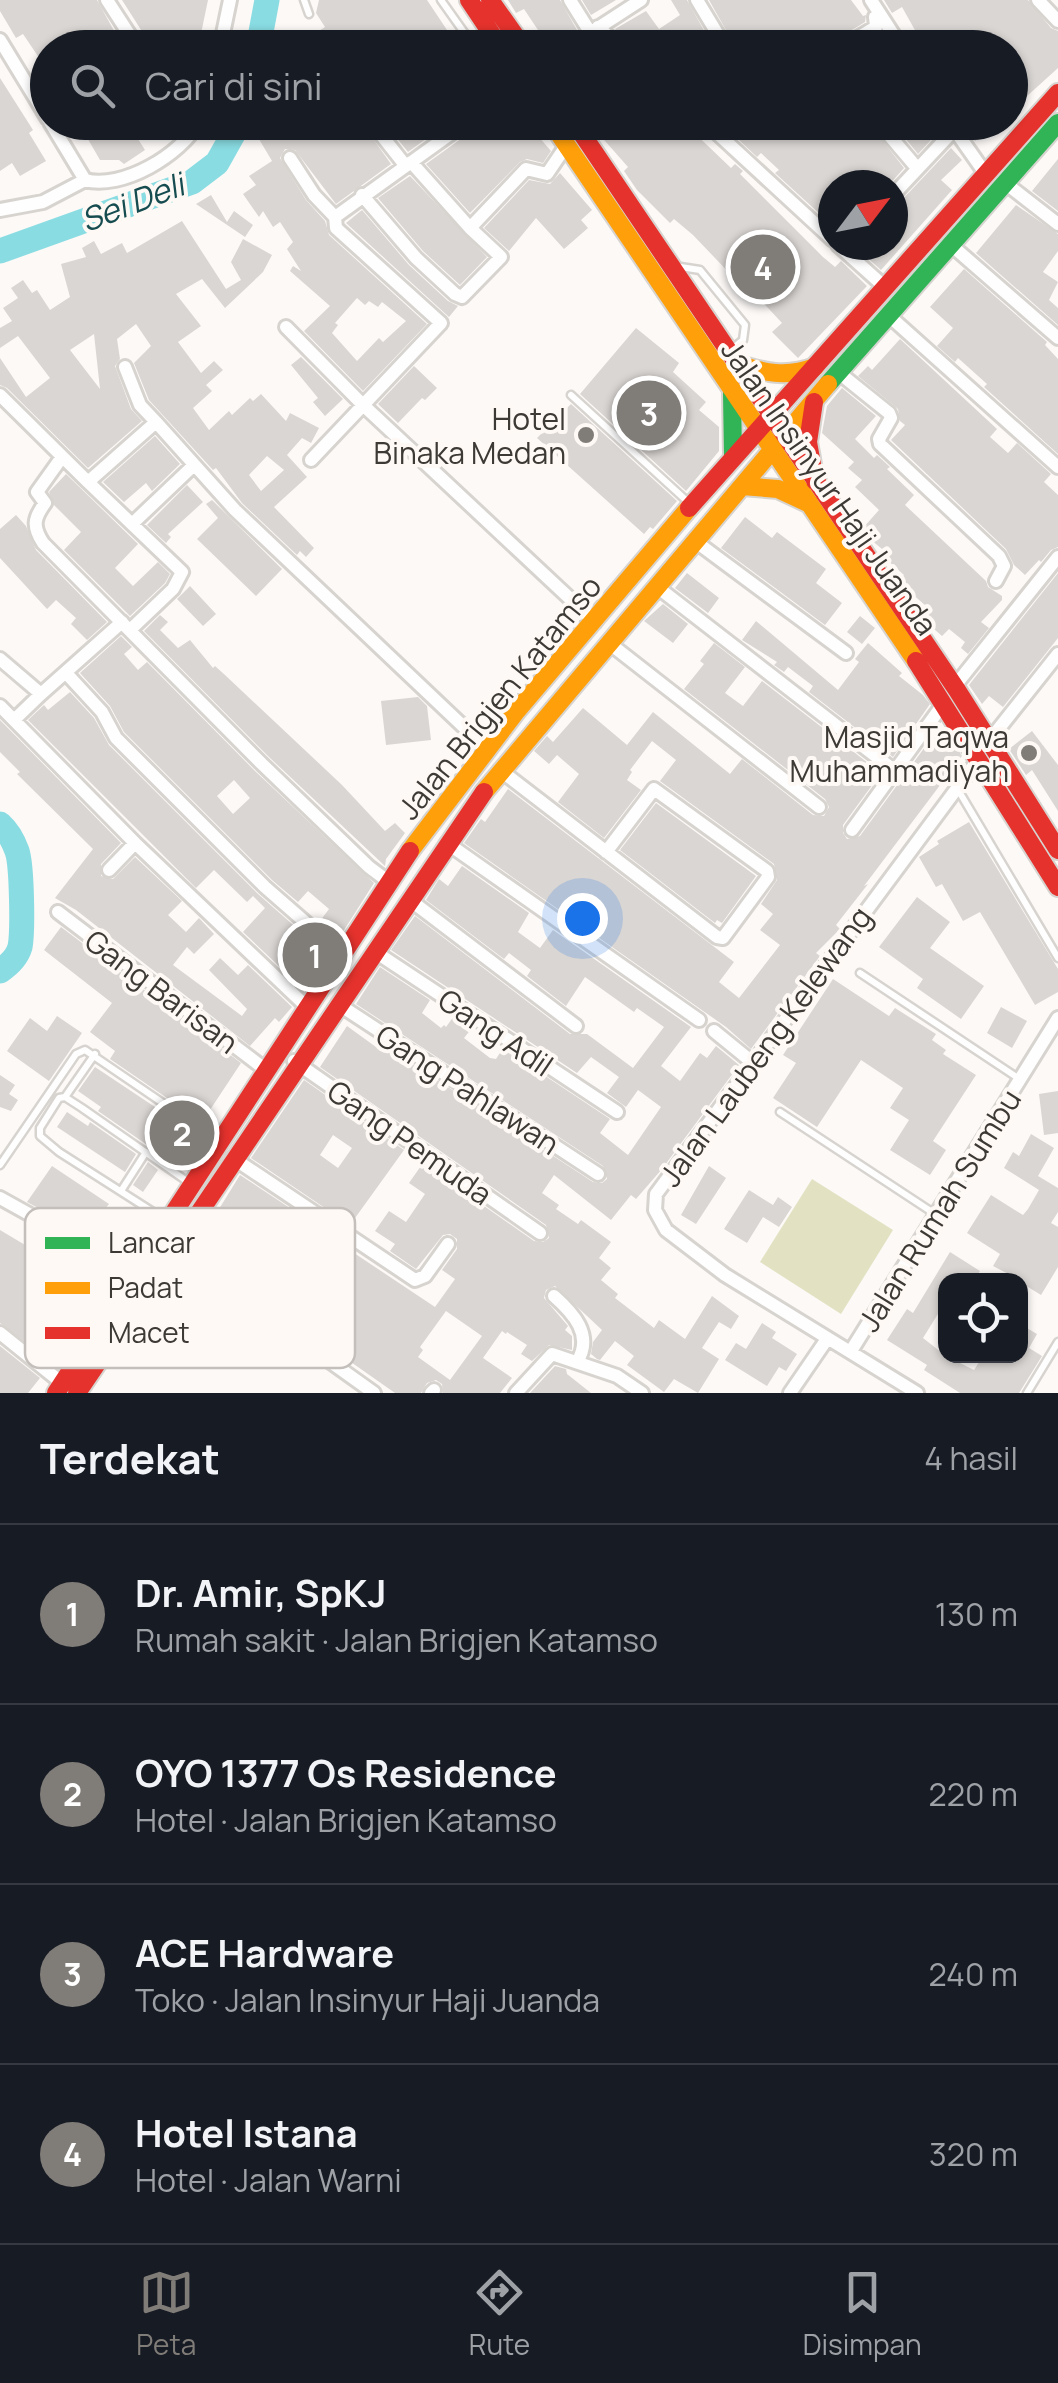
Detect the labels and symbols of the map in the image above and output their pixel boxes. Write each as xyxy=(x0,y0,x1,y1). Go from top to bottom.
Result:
water label: Sei Deli xyxy=(74,161,193,242)
north arrow xyxy=(818,170,908,260)
pin: 4 xyxy=(730,230,796,304)
street label: Jalan Insinyur Haji Juanda xyxy=(712,331,948,643)
pin: 3 xyxy=(616,376,682,450)
place label: Hotel Binaka Medan xyxy=(374,398,566,473)
marker: Hotel Binaka Medan xyxy=(575,424,597,446)
street label: Jalan Brigjen Katamso xyxy=(388,567,610,827)
place label: Masjid Taqwa Muhammadiyah xyxy=(789,716,1009,791)
marker: Masjid Taqwa Muhammadiyah xyxy=(1018,742,1040,764)
your location xyxy=(557,893,608,944)
street label: Jalan Laubeng Kelewang xyxy=(649,898,881,1194)
pin: 1 xyxy=(282,918,348,992)
street label: Gang Barisan xyxy=(77,920,247,1062)
street label: Gang Adil xyxy=(431,979,561,1085)
street label: Gang Pahlawan xyxy=(368,1014,568,1164)
street label: Gang Pemuda xyxy=(320,1070,500,1214)
street label: Jalan Rumah Sumbu xyxy=(848,1081,1030,1339)
pin: 2 xyxy=(150,1096,214,1170)
legend xyxy=(25,1208,355,1368)
text: Lancar xyxy=(108,1223,195,1261)
text: Padat xyxy=(108,1268,183,1306)
text: Macet xyxy=(108,1313,190,1351)

